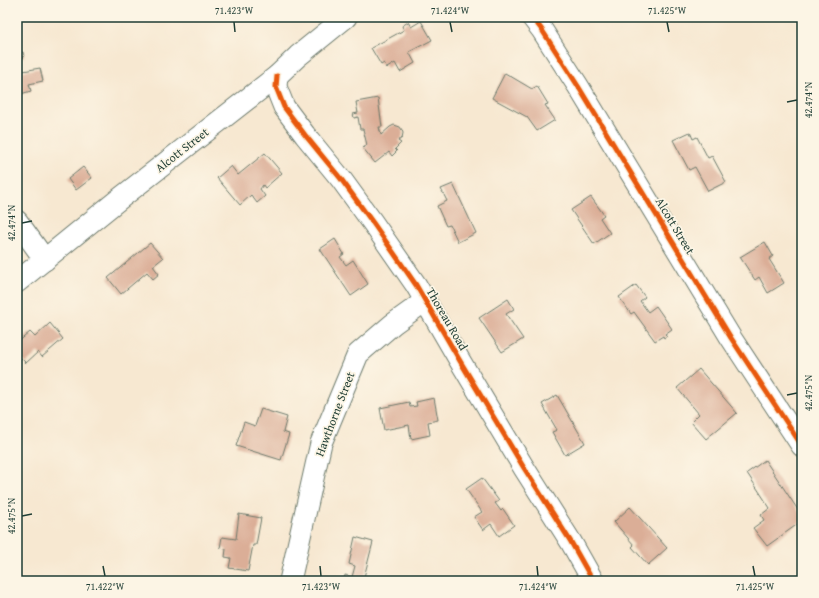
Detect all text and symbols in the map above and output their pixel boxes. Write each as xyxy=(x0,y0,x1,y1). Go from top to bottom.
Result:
text: 71.423°W xyxy=(215,3,254,18)
text: 71.424°W xyxy=(431,3,470,18)
text: 71.425°W xyxy=(648,3,687,18)
text: 42.474°N xyxy=(801,81,816,118)
street label: Alcott Street xyxy=(151,123,213,176)
street label: Alcott Street xyxy=(652,194,699,258)
text: 42.474°N xyxy=(4,204,19,241)
street label: Thoreau Road xyxy=(423,284,473,354)
street label: Hawthorne Street xyxy=(311,368,359,459)
text: 42.475°N xyxy=(801,374,816,411)
text: 42.475°N xyxy=(4,497,19,534)
text: 71.422°W xyxy=(86,579,125,594)
text: 71.423°W xyxy=(302,579,341,594)
text: 71.424°W xyxy=(519,579,558,594)
text: 71.425°W xyxy=(736,579,775,594)

